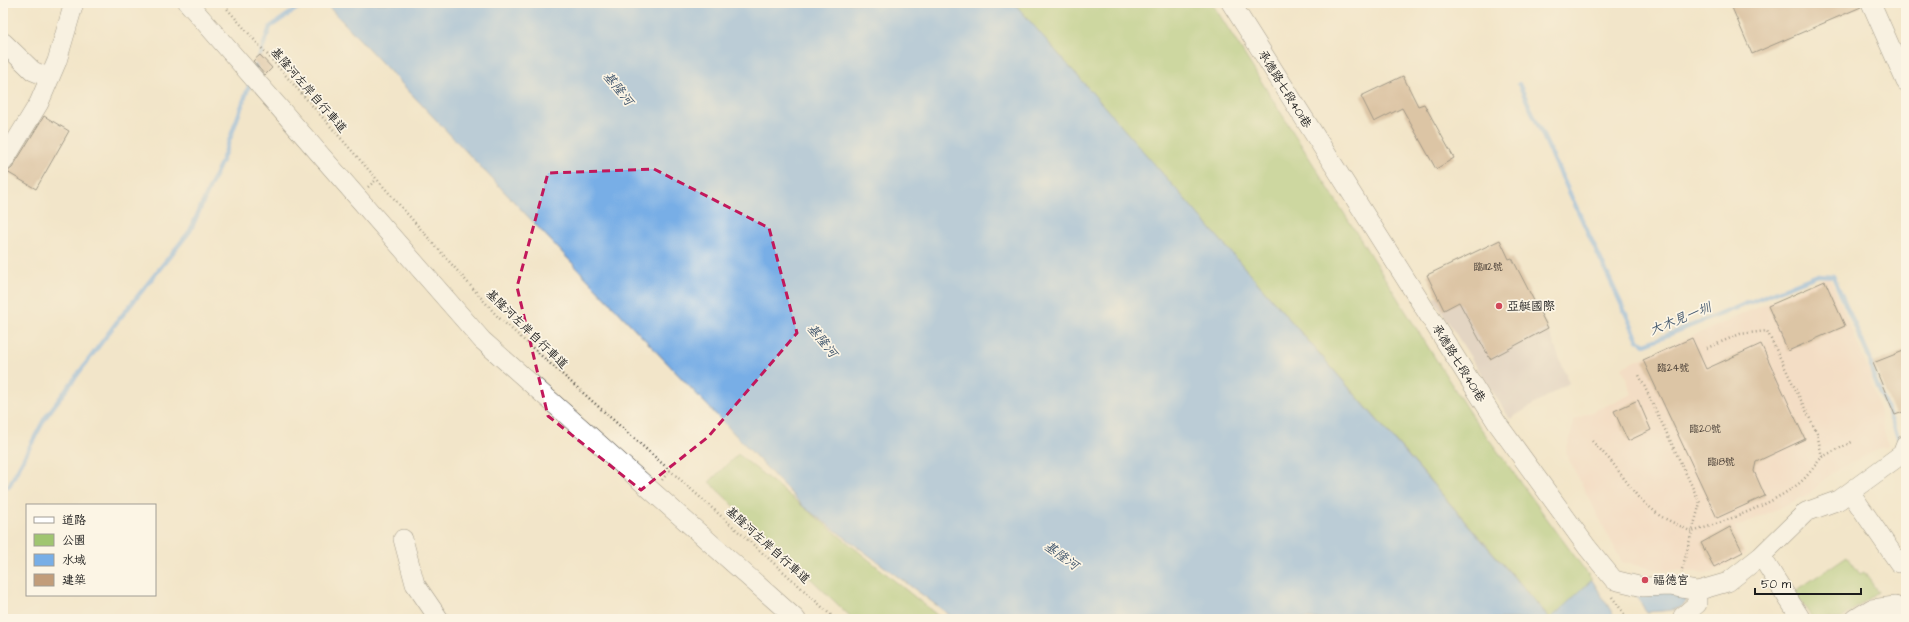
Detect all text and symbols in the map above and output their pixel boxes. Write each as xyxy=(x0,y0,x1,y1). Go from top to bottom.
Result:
street label: 基隆河左岸自行車道 xyxy=(267,44,350,137)
street label: 承德路七段401巷 xyxy=(1254,47,1315,132)
water label: 基隆河 xyxy=(599,68,639,111)
house number: 臨1112號 xyxy=(1473,260,1503,274)
street label: 基隆河左岸自行車道 xyxy=(482,286,571,373)
place label: 亞艇國際 xyxy=(1507,298,1555,315)
water label: 大木見一圳 xyxy=(1647,298,1716,339)
marker: 亞艇國際 xyxy=(1494,301,1504,311)
water label: 基隆河 xyxy=(803,320,843,363)
street label: 承德路七段401巷 xyxy=(1428,321,1489,406)
house number: 臨24號 xyxy=(1657,361,1689,375)
house number: 臨20號 xyxy=(1689,422,1721,436)
house number: 臨18號 xyxy=(1707,455,1735,469)
street label: 基隆河左岸自行車道 xyxy=(722,503,813,588)
legend xyxy=(26,504,156,596)
text: 道路 xyxy=(62,512,86,529)
text: 公園 xyxy=(62,532,86,549)
water label: 基隆河 xyxy=(1040,537,1084,576)
text: 水域 xyxy=(62,552,86,569)
scale bar xyxy=(1755,570,1861,596)
text: 建築 xyxy=(62,572,86,589)
place label: 福德宮 xyxy=(1653,572,1689,589)
marker: 福德宮 xyxy=(1640,575,1650,585)
text: 50 m xyxy=(1761,576,1792,593)

